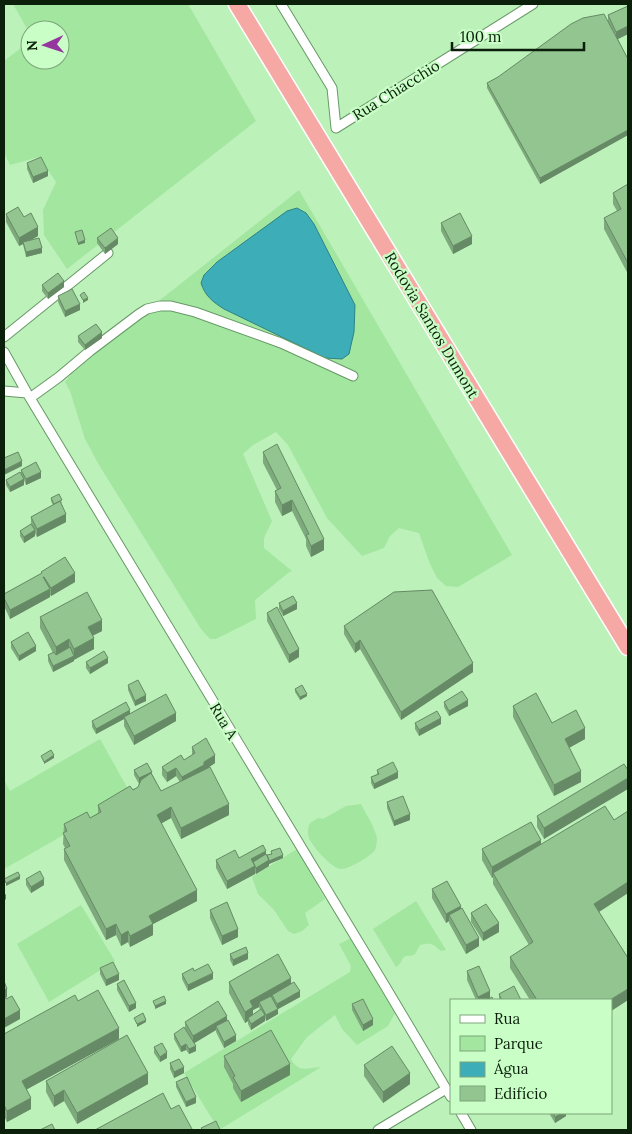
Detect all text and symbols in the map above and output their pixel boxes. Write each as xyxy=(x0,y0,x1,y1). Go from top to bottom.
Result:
north arrow xyxy=(20,20,70,70)
scale bar xyxy=(452,20,584,52)
text: 100 m xyxy=(460,27,501,46)
text: N xyxy=(23,40,41,52)
street label: Rua Chiacchio xyxy=(349,56,443,124)
street label: Rodovia Santos Dumont xyxy=(381,249,483,402)
street label: Rua A xyxy=(206,699,243,743)
legend xyxy=(450,999,612,1114)
text: Rua xyxy=(494,1009,520,1028)
text: Parque xyxy=(494,1034,543,1053)
text: Água xyxy=(493,1059,529,1078)
text: Edifício xyxy=(494,1084,547,1103)

